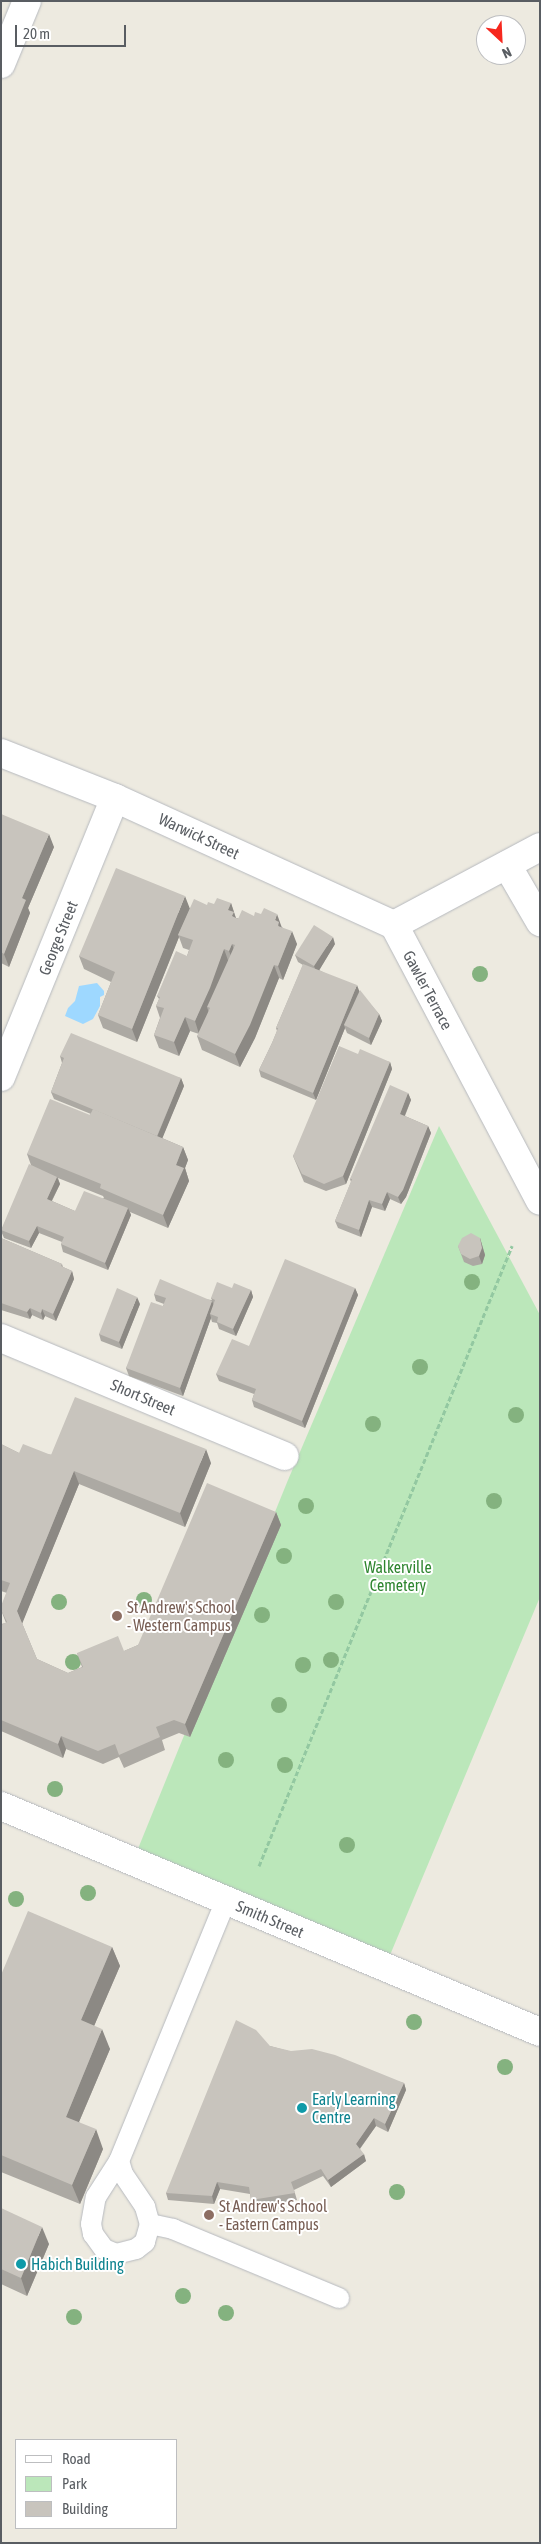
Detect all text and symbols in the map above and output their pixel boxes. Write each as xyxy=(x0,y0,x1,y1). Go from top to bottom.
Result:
scale bar xyxy=(18,15,129,47)
north arrow xyxy=(476,15,526,65)
text: 20 m xyxy=(23,25,50,42)
text: N xyxy=(500,44,514,62)
street label: Warwick Street xyxy=(156,809,242,863)
street label: George Street xyxy=(34,898,82,978)
street label: Gawler Terrace xyxy=(399,947,457,1033)
street label: Short Street xyxy=(108,1375,178,1419)
park label: Walkerville Cemetery xyxy=(364,1557,432,1595)
place label: St Andrew's School - Western Campus xyxy=(127,1597,235,1635)
marker: St Andrew's School - Western Campus xyxy=(111,1610,123,1622)
street label: Smith Street xyxy=(233,1896,307,1942)
place label: Early Learning Centre xyxy=(312,2089,396,2127)
marker: Early Learning Centre xyxy=(296,2102,308,2114)
place label: St Andrew's School - Eastern Campus xyxy=(219,2196,327,2234)
marker: St Andrew's School - Eastern Campus xyxy=(203,2209,215,2221)
place label: Habich Building xyxy=(31,2254,124,2274)
marker: Habich Building xyxy=(15,2258,27,2270)
legend xyxy=(15,2439,178,2529)
text: Road xyxy=(62,2450,91,2467)
text: Park xyxy=(62,2475,87,2492)
text: Building xyxy=(62,2500,108,2517)

